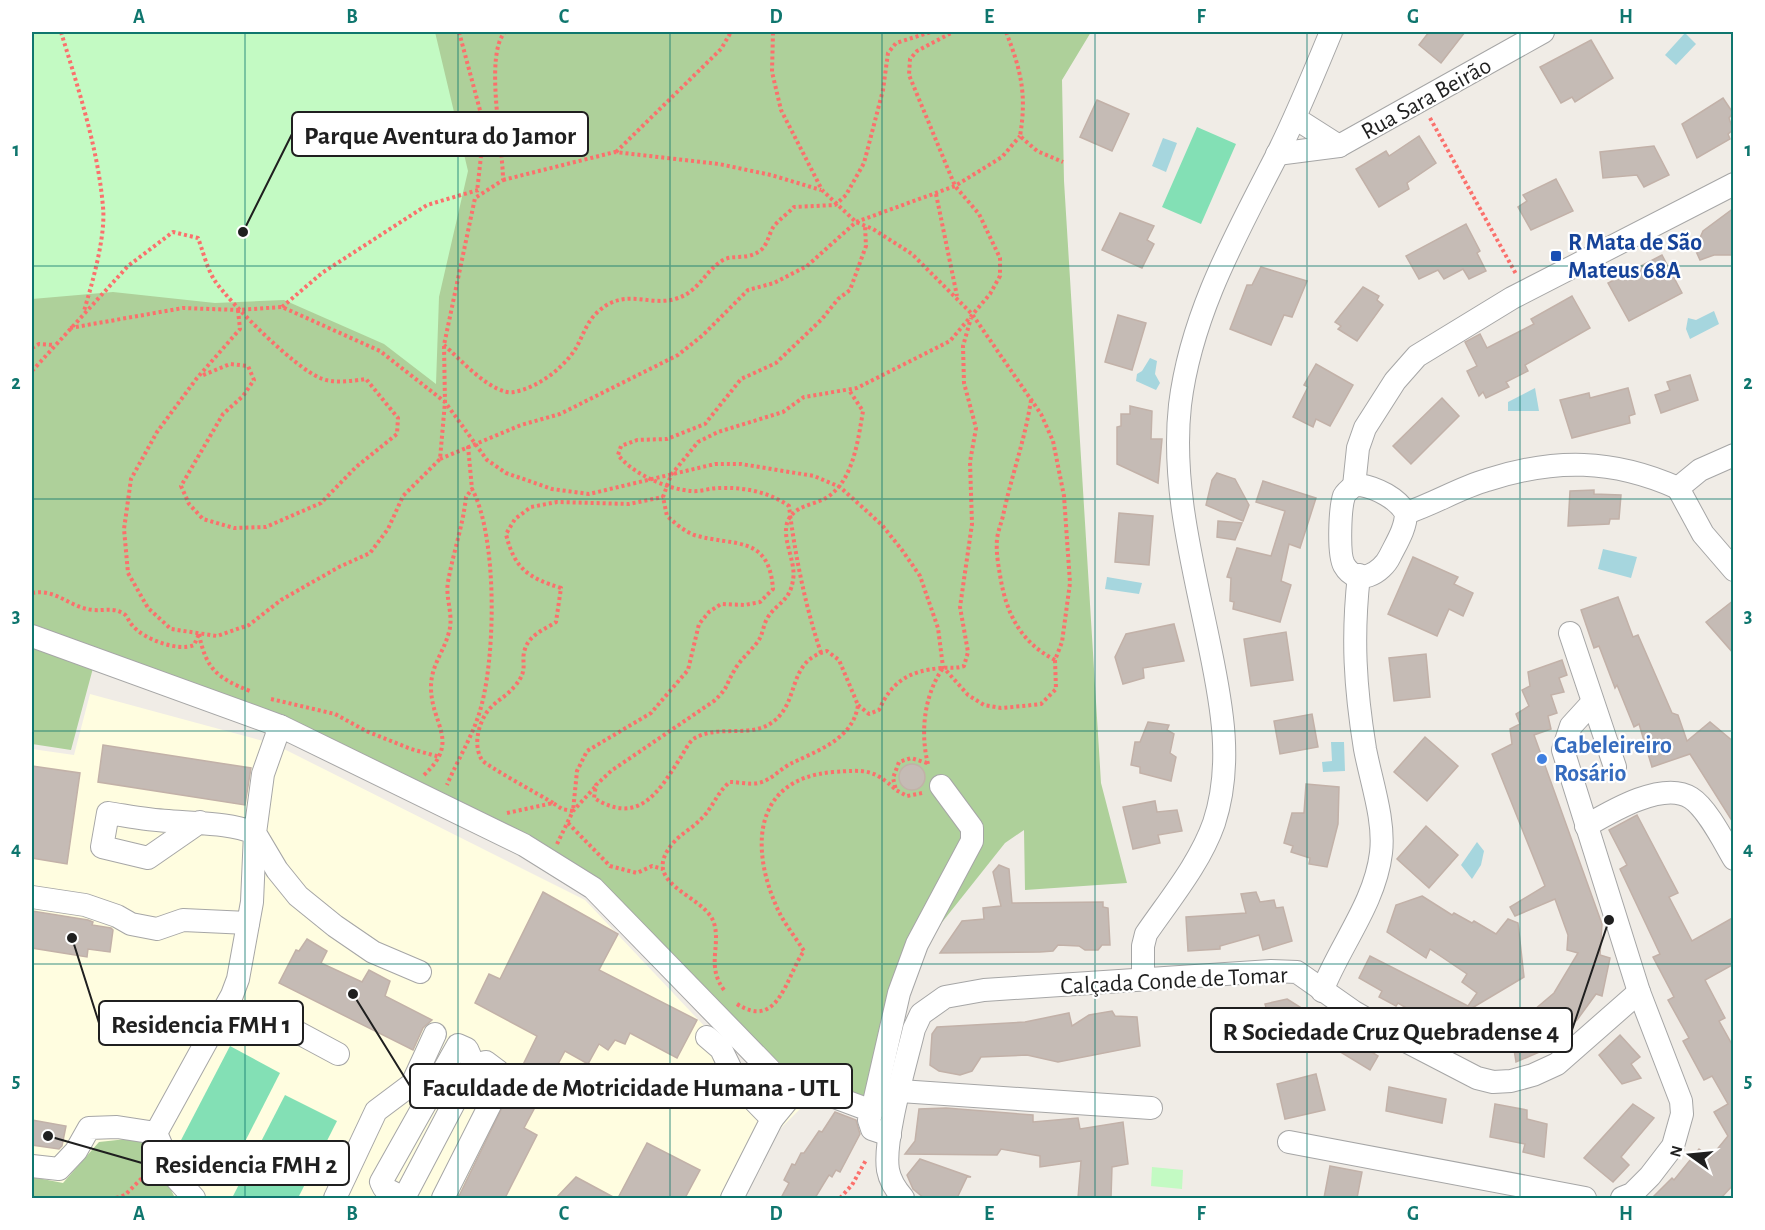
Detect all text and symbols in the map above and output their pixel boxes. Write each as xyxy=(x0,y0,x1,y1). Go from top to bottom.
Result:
text: A xyxy=(133,7,145,27)
text: B xyxy=(346,7,358,27)
text: C xyxy=(559,7,570,27)
text: D xyxy=(769,7,783,27)
text: E xyxy=(984,7,994,27)
text: F xyxy=(1196,7,1206,27)
text: G xyxy=(1407,7,1419,27)
text: H xyxy=(1619,7,1633,27)
street label: Rua Sara Beirão xyxy=(1358,53,1495,144)
callout: Parque Aventura do Jamor xyxy=(292,112,588,156)
text: Parque Aventura do Jamor xyxy=(304,123,576,149)
text: 1 xyxy=(12,140,20,160)
text: 1 xyxy=(1744,140,1752,160)
place label: R Mata de São Mateus 68A xyxy=(1568,231,1702,283)
marker: R Mata de São Mateus 68A xyxy=(1549,249,1563,263)
text: 2 xyxy=(11,373,21,393)
text: 2 xyxy=(1743,373,1753,393)
text: 3 xyxy=(12,606,20,626)
text: 3 xyxy=(1744,606,1752,626)
place label: Cabeleireiro Rosário xyxy=(1554,734,1672,786)
marker: Cabeleireiro Rosário xyxy=(1535,752,1549,766)
text: 4 xyxy=(11,839,21,859)
text: 4 xyxy=(1743,839,1753,859)
street label: Calçada Conde de Tomar xyxy=(1060,963,1288,999)
callout: Residencia FMH 1 xyxy=(99,1001,303,1045)
callout: R Sociedade Cruz Quebradense 4 xyxy=(1211,1008,1572,1052)
text: Residencia FMH 1 xyxy=(111,1012,291,1038)
text: R Sociedade Cruz Quebradense 4 xyxy=(1223,1019,1559,1045)
callout: Faculdade de Motricidade Humana - UTL xyxy=(410,1064,852,1108)
text: 5 xyxy=(12,1071,20,1091)
text: 5 xyxy=(1744,1071,1752,1091)
text: Faculdade de Motricidade Humana - UTL xyxy=(422,1075,841,1101)
north arrow xyxy=(1660,1125,1720,1185)
callout: Residencia FMH 2 xyxy=(142,1141,349,1185)
text: N xyxy=(1667,1144,1686,1159)
text: Residencia FMH 2 xyxy=(154,1152,338,1178)
text: A xyxy=(133,1204,145,1224)
text: B xyxy=(346,1204,358,1224)
text: C xyxy=(559,1204,570,1224)
text: D xyxy=(769,1204,783,1224)
text: E xyxy=(984,1204,994,1224)
text: F xyxy=(1196,1204,1206,1224)
text: G xyxy=(1407,1204,1419,1224)
text: H xyxy=(1619,1204,1633,1224)

